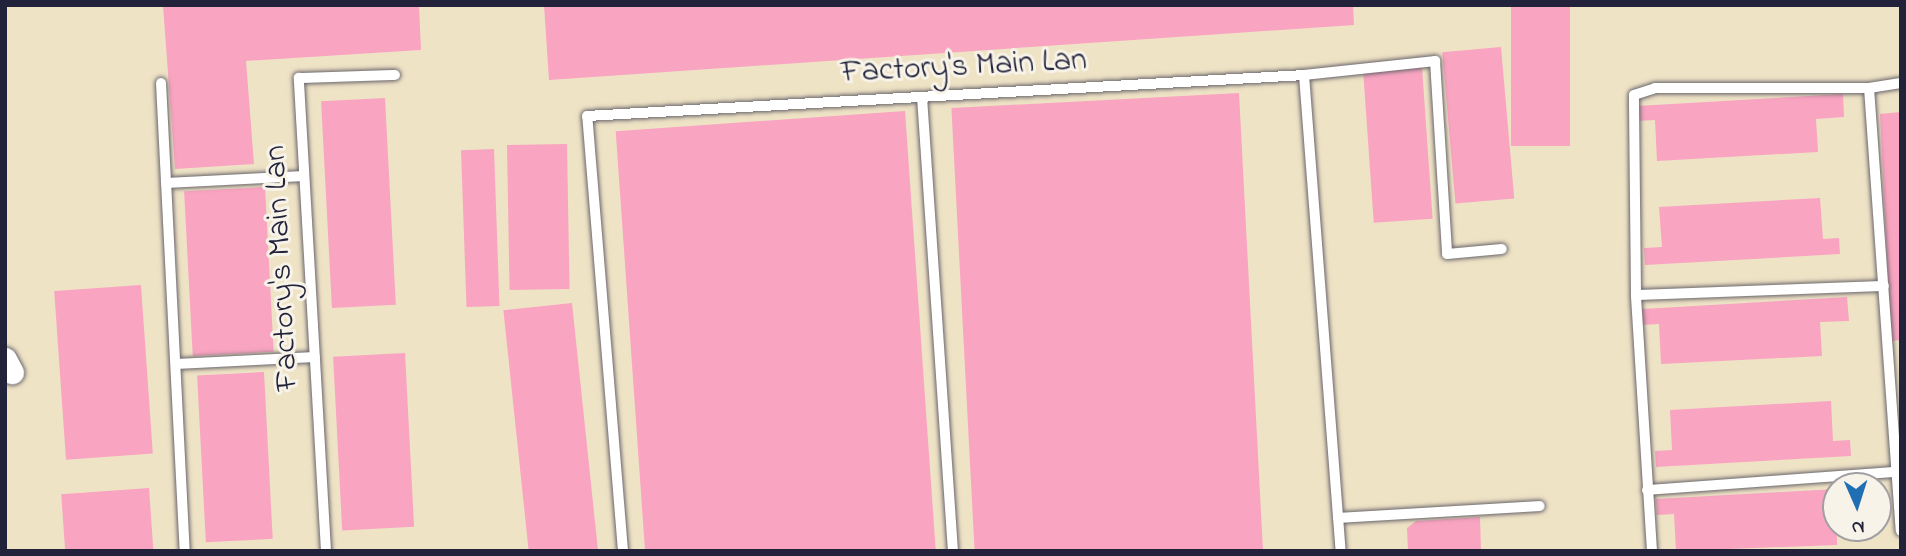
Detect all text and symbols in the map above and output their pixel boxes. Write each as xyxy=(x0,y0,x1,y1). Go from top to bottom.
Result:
street label: Factory's Main Lan xyxy=(840,42,1088,94)
street label: Factory's Main Lan xyxy=(257,144,309,392)
north arrow xyxy=(1822,472,1892,542)
text: N xyxy=(1851,513,1865,540)

